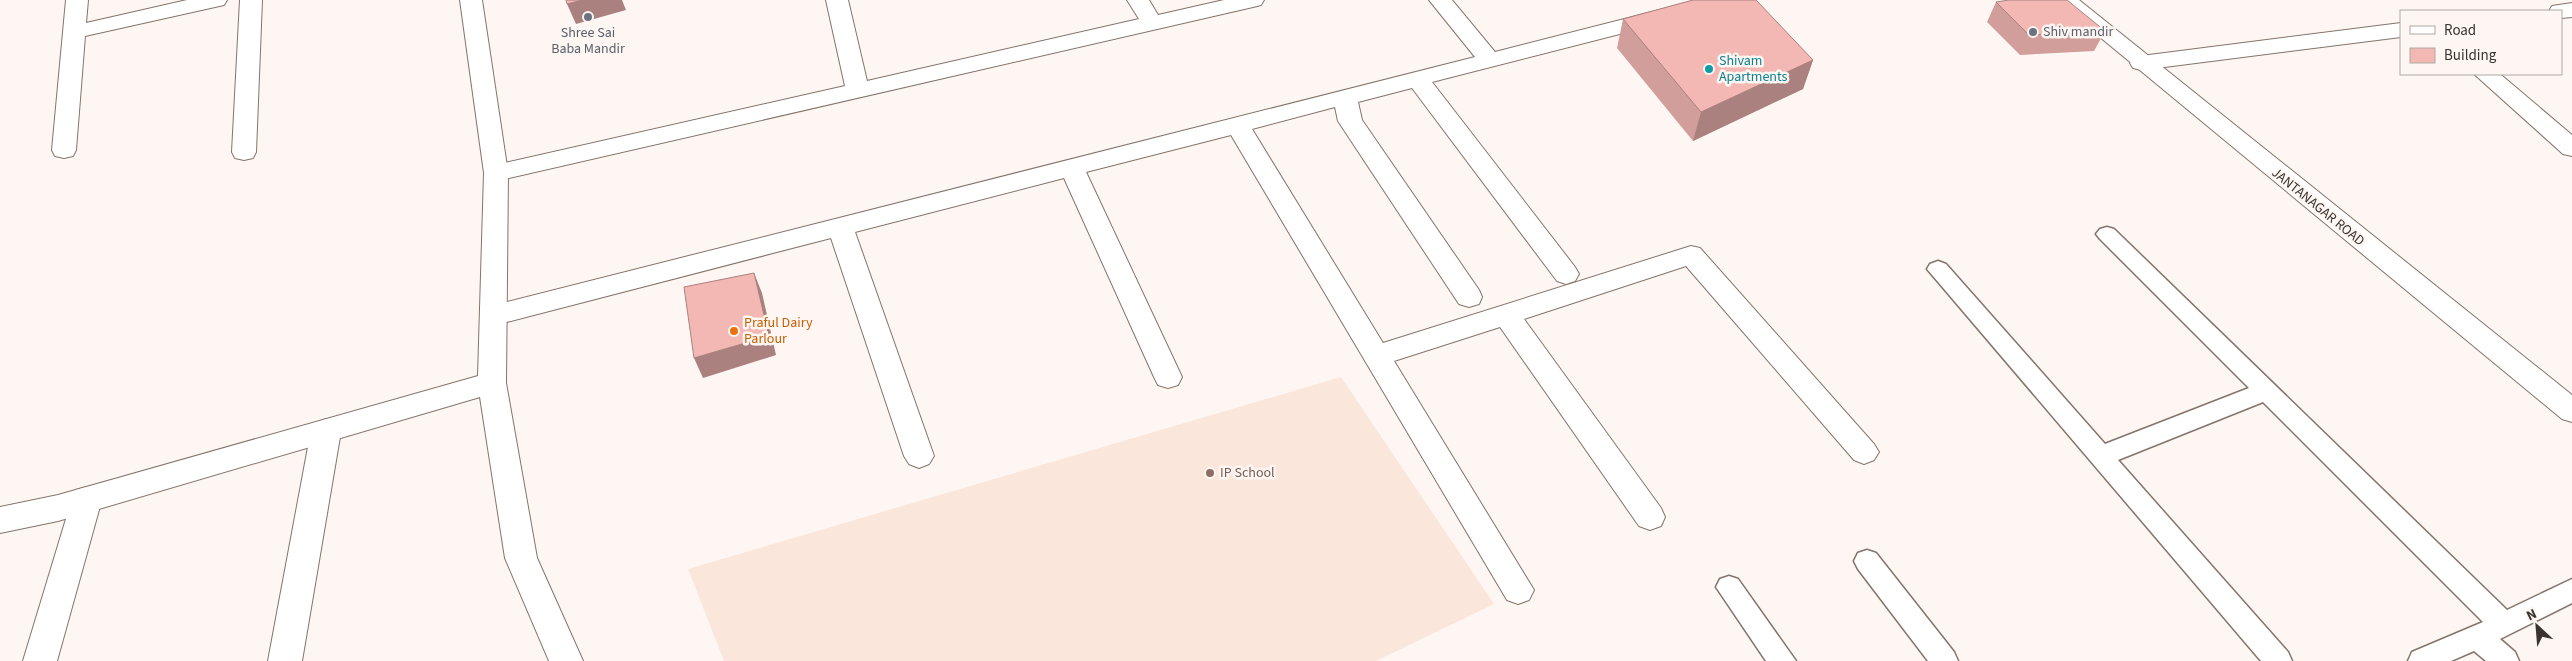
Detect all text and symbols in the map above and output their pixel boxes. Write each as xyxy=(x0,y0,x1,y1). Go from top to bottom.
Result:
legend xyxy=(2400,10,2562,75)
marker: Shree Sai Baba Mandir xyxy=(582,11,594,23)
text: Road xyxy=(2444,20,2476,41)
place label: Shiv mandir xyxy=(2043,22,2113,42)
place label: Shree Sai Baba Mandir xyxy=(551,23,625,59)
marker: Shiv mandir xyxy=(2027,26,2039,38)
text: Building xyxy=(2444,45,2497,66)
place label: Shivam Apartments xyxy=(1719,51,1788,87)
marker: Shivam Apartments xyxy=(1703,63,1715,75)
street label: JANTANAGAR ROAD xyxy=(2267,163,2369,251)
place label: Praful Dairy Parlour xyxy=(744,313,813,349)
marker: Praful Dairy Parlour xyxy=(728,325,740,337)
place label: IP School xyxy=(1220,463,1275,483)
marker: IP School xyxy=(1204,467,1216,479)
north arrow xyxy=(2512,601,2562,651)
text: N xyxy=(2523,604,2540,626)

